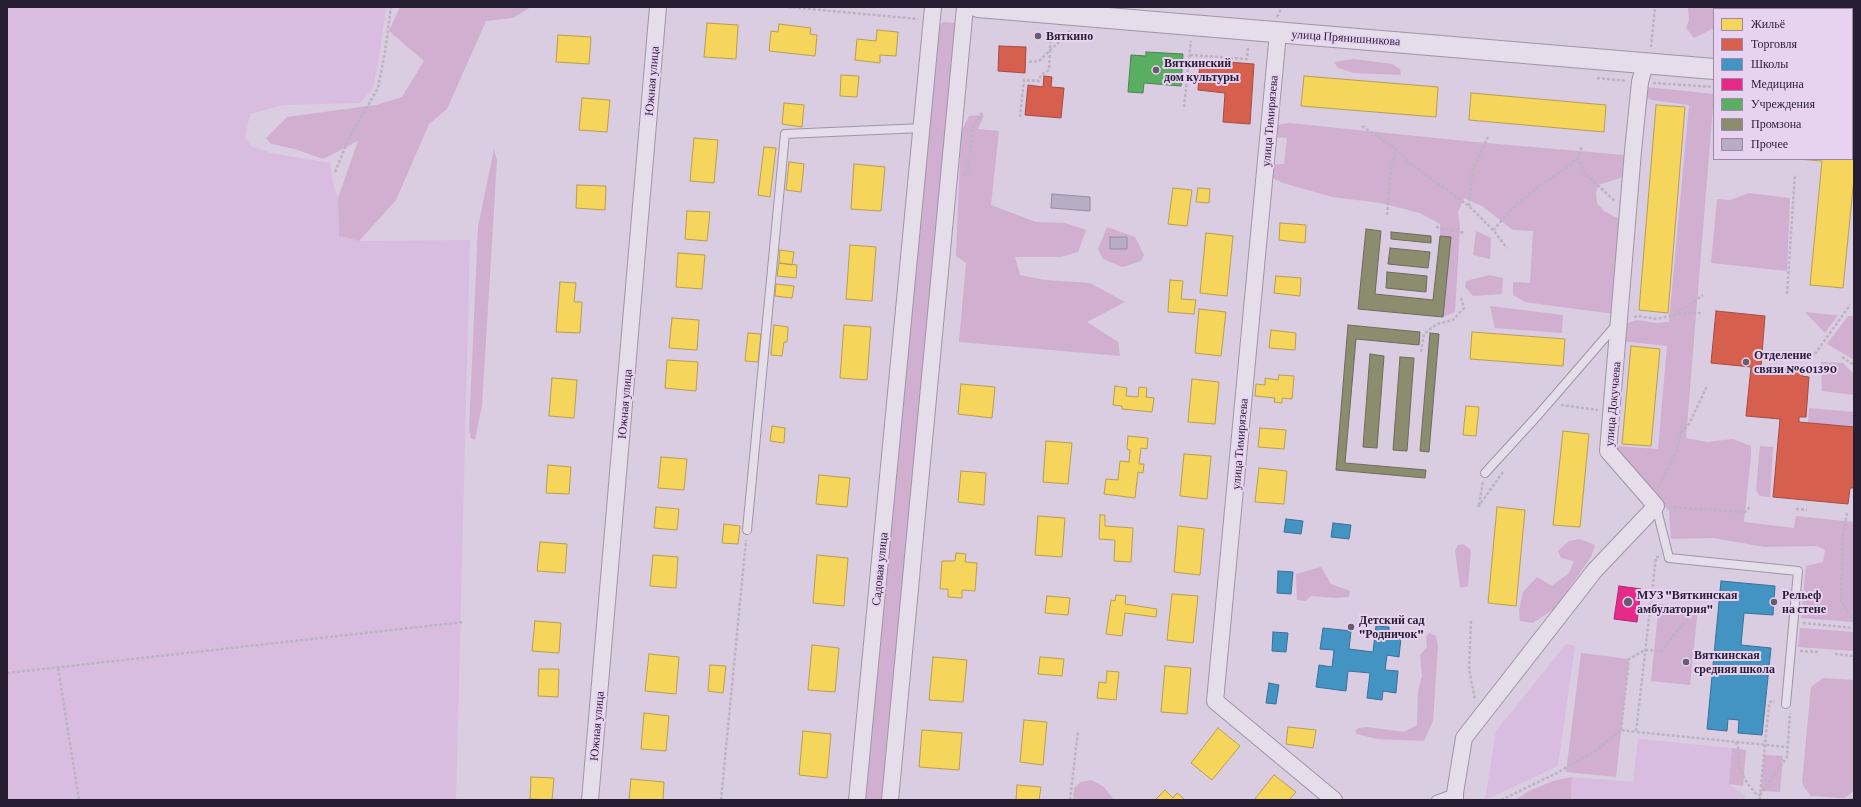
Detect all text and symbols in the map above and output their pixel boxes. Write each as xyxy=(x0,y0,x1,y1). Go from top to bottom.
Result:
legend xyxy=(1713,8,1853,160)
text: Жильё xyxy=(1751,17,1785,31)
street label: улица Прянишникова xyxy=(1291,27,1401,49)
place label: Вяткино xyxy=(1046,29,1093,43)
marker: Вяткино xyxy=(1033,31,1043,41)
text: Торговля xyxy=(1751,37,1797,51)
street label: Южная улица xyxy=(642,46,662,116)
place label: Вяткинский дом культуры xyxy=(1164,56,1239,84)
text: Школы xyxy=(1751,57,1788,71)
marker: Вяткинский дом культуры xyxy=(1151,65,1161,75)
street label: улица Тимирязева xyxy=(1259,75,1281,167)
text: Медицина xyxy=(1751,77,1804,91)
text: Учреждения xyxy=(1751,97,1815,111)
text: Промзона xyxy=(1751,117,1801,131)
text: Прочее xyxy=(1751,137,1788,151)
place label: Отделение связи №601390 xyxy=(1754,348,1837,376)
marker: Отделение связи №601390 xyxy=(1741,357,1751,367)
street label: улица Докучаева xyxy=(1602,361,1624,447)
street label: Южная улица xyxy=(615,369,635,439)
street label: улица Тимирязева xyxy=(1229,398,1251,490)
street label: Садовая улица xyxy=(869,532,891,606)
place label: МУЗ "Вяткинская амбулатория" xyxy=(1637,588,1738,616)
place label: Рельеф на стене xyxy=(1782,588,1826,616)
marker: МУЗ "Вяткинская амбулатория" xyxy=(1622,596,1634,608)
marker: Рельеф на стене xyxy=(1769,597,1779,607)
place label: Детский сад "Родничок" xyxy=(1359,613,1425,641)
marker: Детский сад "Родничок" xyxy=(1346,622,1356,632)
place label: Вяткинская средняя школа xyxy=(1694,648,1775,676)
marker: Вяткинская средняя школа xyxy=(1681,657,1691,667)
street label: Южная улица xyxy=(587,691,607,761)

